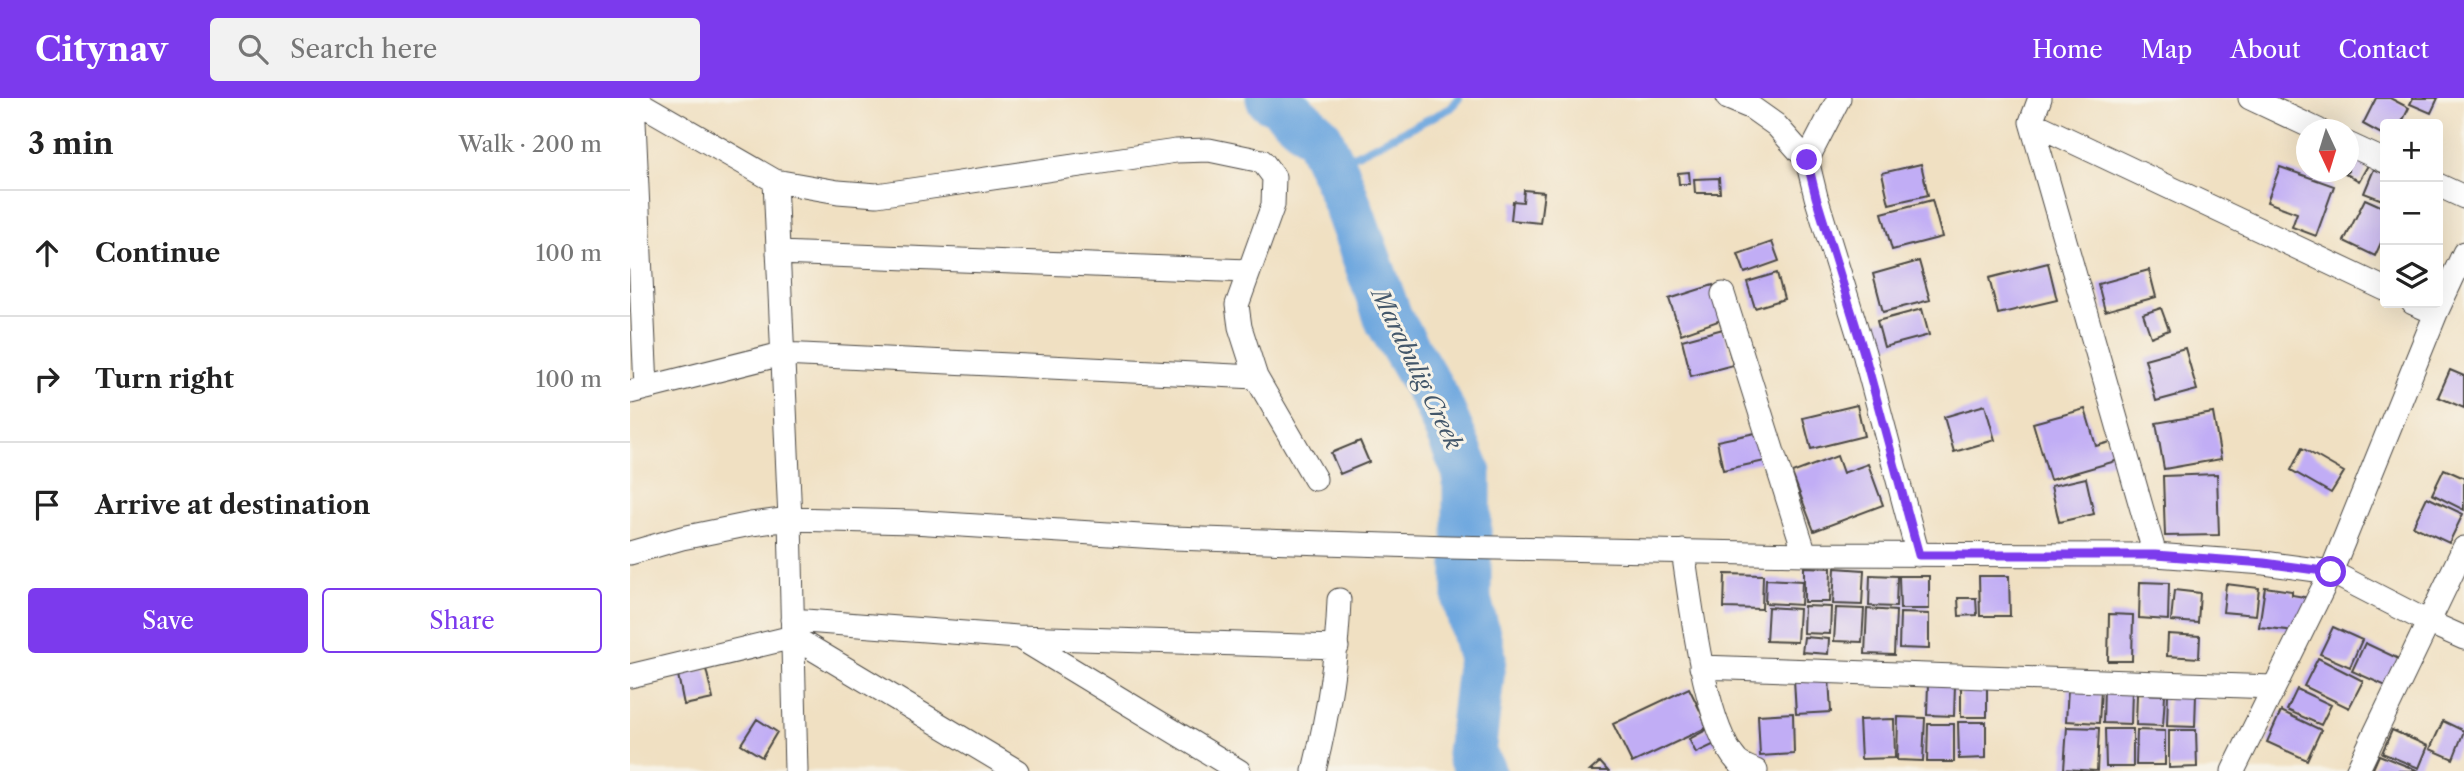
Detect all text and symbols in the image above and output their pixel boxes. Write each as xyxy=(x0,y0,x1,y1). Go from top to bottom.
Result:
search box xyxy=(210,18,700,81)
text: Citynav xyxy=(35,29,168,70)
icon: search xyxy=(234,30,272,68)
text: Search here xyxy=(290,33,437,65)
text: Home xyxy=(2032,35,2103,64)
text: Map xyxy=(2141,35,2192,64)
text: About xyxy=(2230,35,2301,64)
text: Contact xyxy=(2339,35,2429,64)
north arrow xyxy=(2296,119,2359,182)
map controls xyxy=(2380,119,2443,308)
button: + xyxy=(2380,119,2443,182)
text: 3 min xyxy=(28,125,114,162)
text: Walk · 200 m xyxy=(458,130,602,158)
route end xyxy=(1791,144,1822,175)
button: − xyxy=(2380,182,2443,245)
icon: ahead xyxy=(28,234,66,272)
text: Continue xyxy=(95,237,220,269)
text: 100 m xyxy=(536,239,602,267)
button: layers xyxy=(2380,245,2443,308)
water label: Marabulig Creek xyxy=(1365,281,1468,454)
icon: right xyxy=(28,360,66,398)
text: Turn right xyxy=(95,363,234,395)
text: 100 m xyxy=(536,365,602,393)
icon: arrive xyxy=(28,486,66,524)
text: Arrive at destination xyxy=(95,489,370,521)
route start xyxy=(2315,556,2346,587)
button: Save xyxy=(28,588,308,653)
button: Share xyxy=(322,588,602,653)

